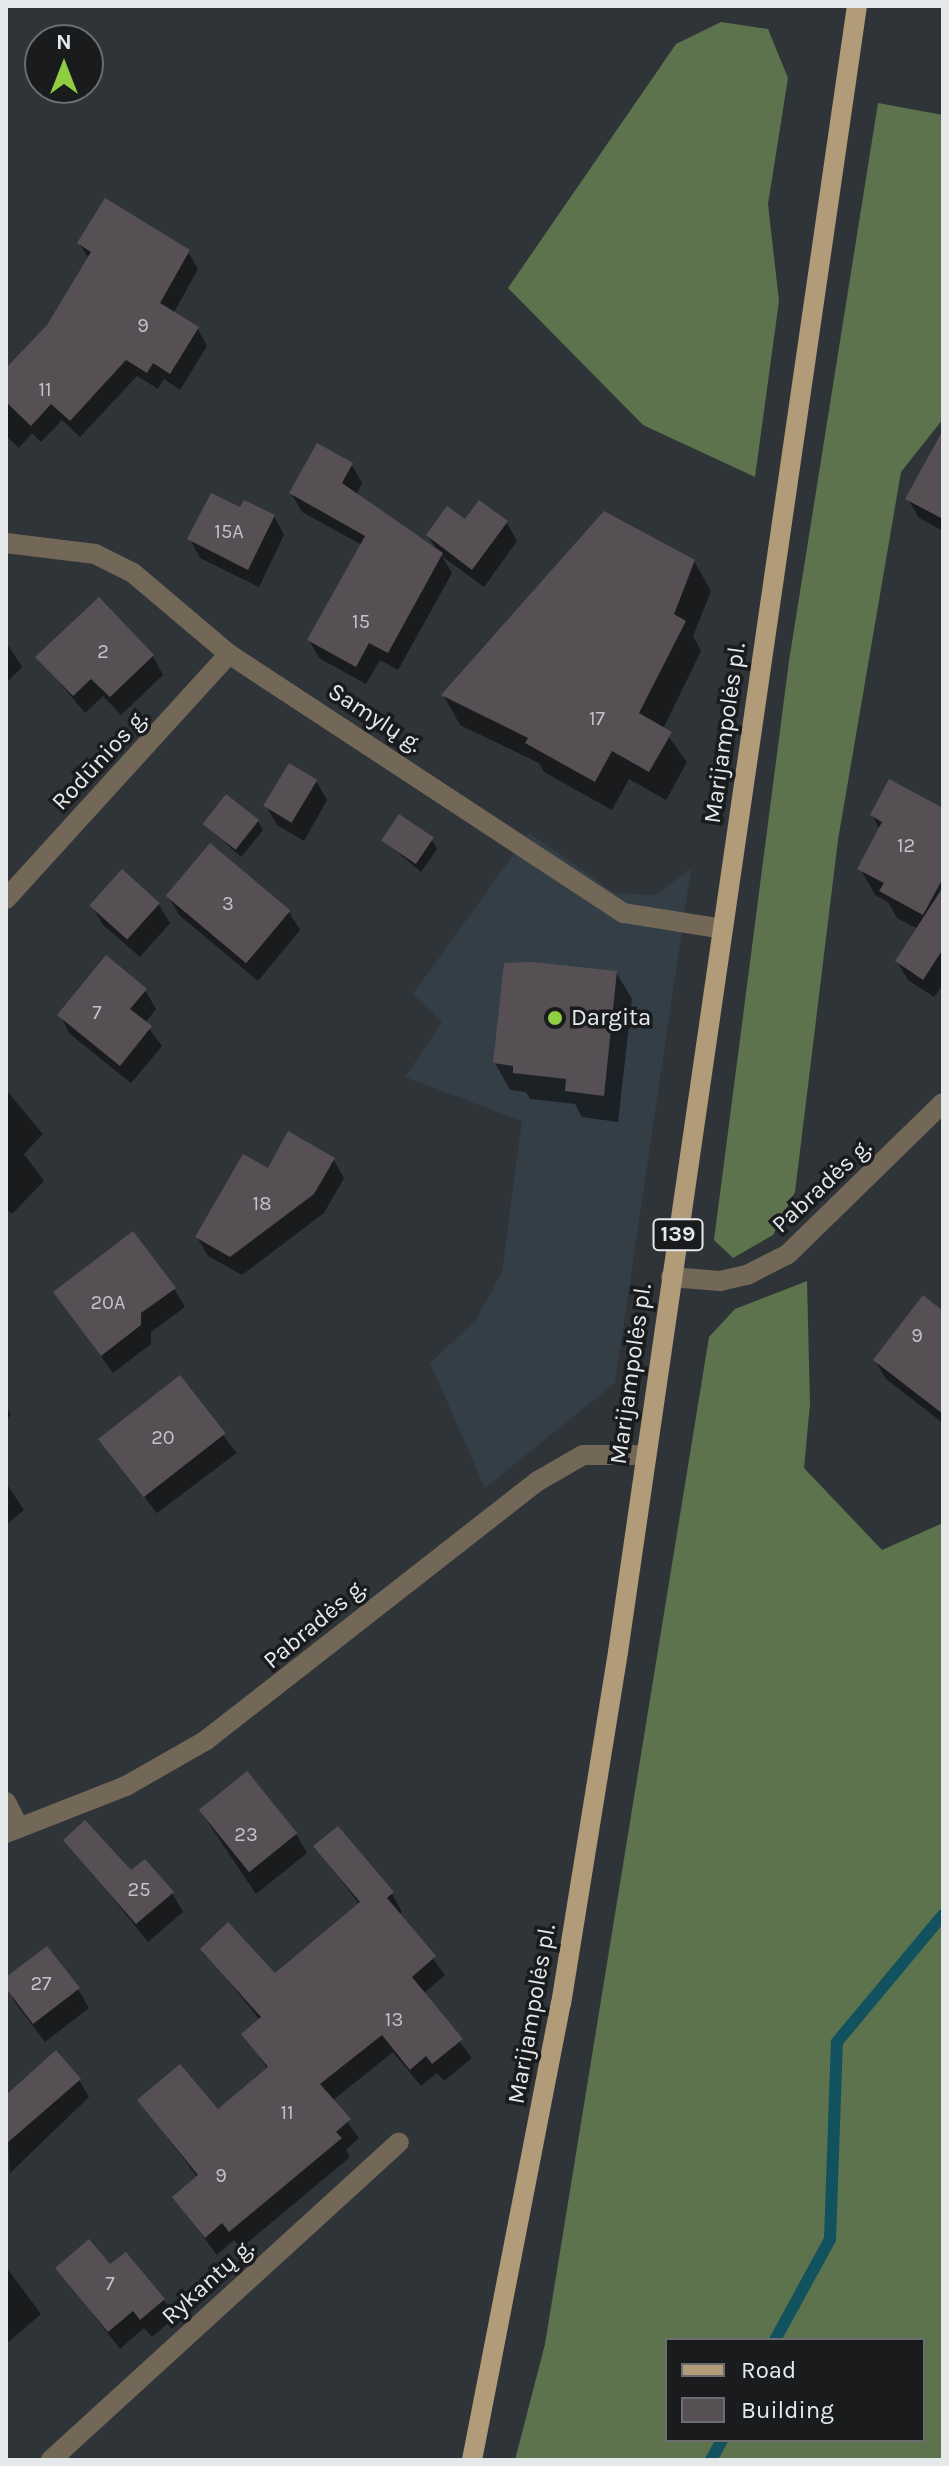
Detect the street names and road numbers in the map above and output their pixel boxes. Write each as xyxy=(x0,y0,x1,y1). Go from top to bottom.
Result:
street label: Marijampolės pl. xyxy=(698,641,752,825)
street label: Samylų g. xyxy=(323,677,427,759)
street label: Rodūnios g. xyxy=(46,704,154,816)
street label: Pabradės g. xyxy=(766,1133,878,1239)
road number: 139 xyxy=(652,1217,704,1253)
street label: Marijampolės pl. xyxy=(604,1282,658,1466)
street label: Pabradės g. xyxy=(258,1573,372,1675)
street label: Marijampolės pl. xyxy=(502,1922,562,2106)
street label: Rykantų g. xyxy=(156,2233,260,2331)

